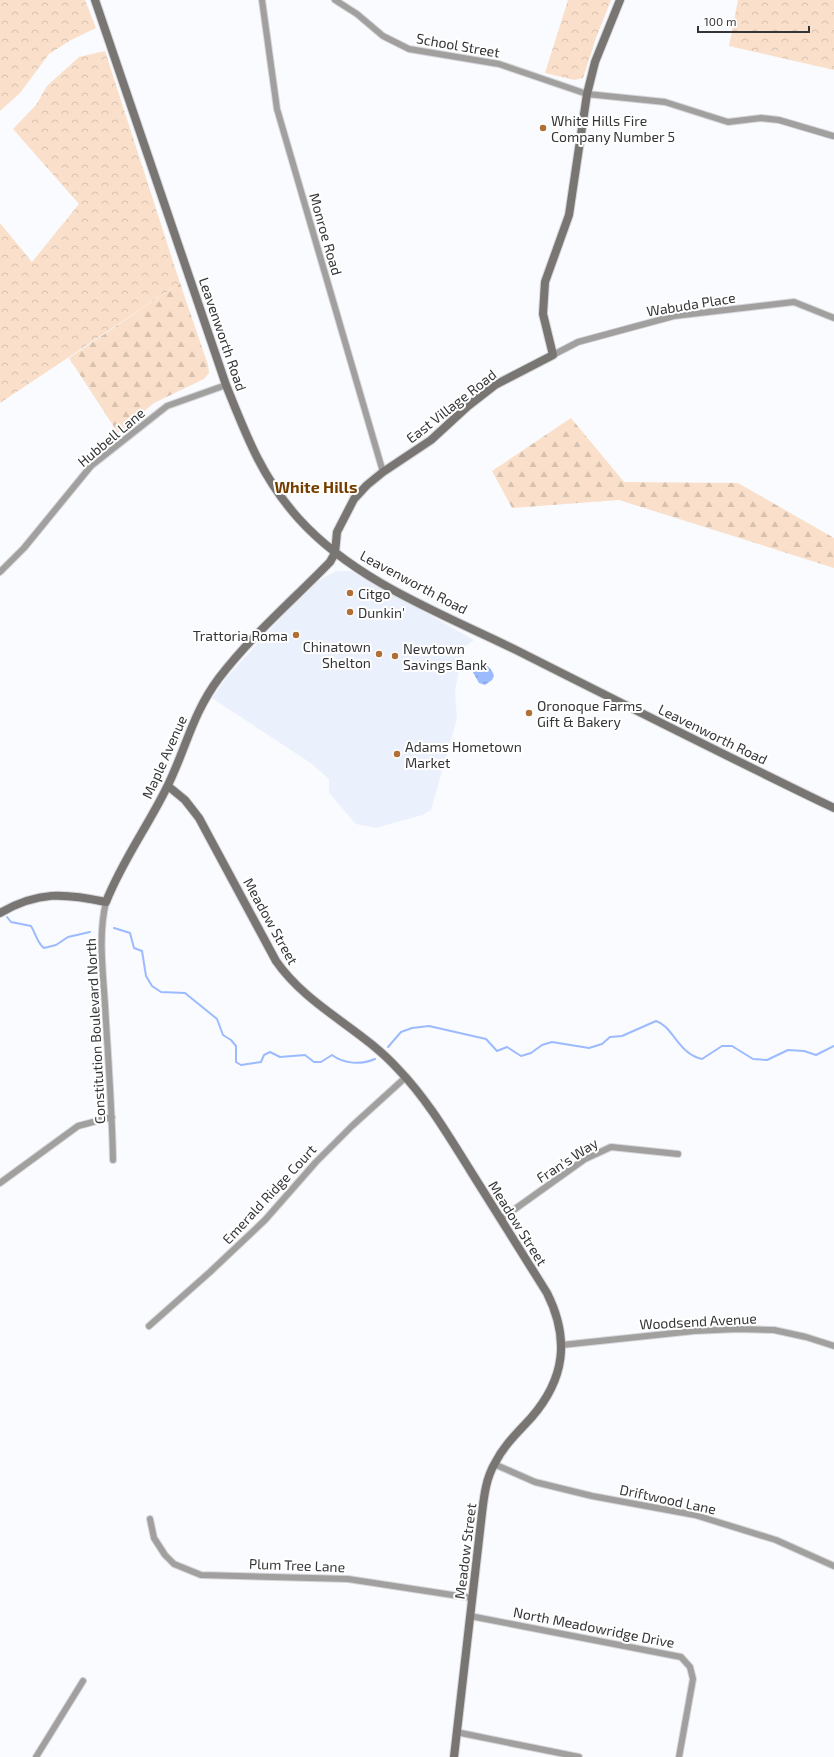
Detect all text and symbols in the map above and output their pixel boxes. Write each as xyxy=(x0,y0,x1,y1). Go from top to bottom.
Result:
scale bar xyxy=(698,8,809,34)
text: 100 m xyxy=(704,14,736,28)
street label: School Street xyxy=(415,29,501,61)
place label: White Hills Fire Company Number 5 xyxy=(551,112,675,145)
marker: White Hills Fire Company Number 5 xyxy=(538,123,548,133)
street label: Monroe Road xyxy=(306,191,346,277)
street label: Leavenworth Road xyxy=(196,275,250,393)
street label: Wabuda Place xyxy=(645,289,737,319)
street label: East Village Road xyxy=(403,366,499,446)
street label: Hubbell Lane xyxy=(74,404,148,470)
district label: White Hills xyxy=(274,477,358,496)
street label: Leavenworth Road xyxy=(357,546,471,618)
place label: Citgo xyxy=(358,585,391,602)
marker: Citgo xyxy=(345,588,355,598)
place label: Dunkin' xyxy=(358,604,405,621)
marker: Dunkin' xyxy=(345,607,355,617)
place label: Trattoria Roma xyxy=(193,627,288,644)
marker: Trattoria Roma xyxy=(291,630,301,640)
place label: Chinatown Shelton xyxy=(303,638,371,671)
place label: Newtown Savings Bank xyxy=(403,640,487,673)
marker: Chinatown Shelton xyxy=(374,649,384,659)
marker: Newtown Savings Bank xyxy=(390,651,400,661)
place label: Oronoque Farms Gift & Bakery xyxy=(537,697,642,730)
street label: Leavenworth Road xyxy=(656,700,770,768)
marker: Oronoque Farms Gift & Bakery xyxy=(524,708,534,718)
street label: Maple Avenue xyxy=(138,713,190,801)
place label: Adams Hometown Market xyxy=(405,738,522,771)
marker: Adams Hometown Market xyxy=(392,749,402,759)
street label: Meadow Street xyxy=(240,875,302,967)
street label: Constitution Boulevard North xyxy=(82,938,108,1124)
street label: Fran's Way xyxy=(533,1134,601,1186)
street label: Emerald Ridge Court xyxy=(219,1141,319,1247)
street label: Meadow Street xyxy=(485,1177,551,1269)
street label: Woodsend Avenue xyxy=(639,1309,757,1333)
street label: Driftwood Lane xyxy=(618,1480,718,1518)
street label: Meadow Street xyxy=(451,1502,479,1600)
street label: Plum Tree Lane xyxy=(249,1555,345,1575)
street label: North Meadowridge Drive xyxy=(512,1603,676,1651)

